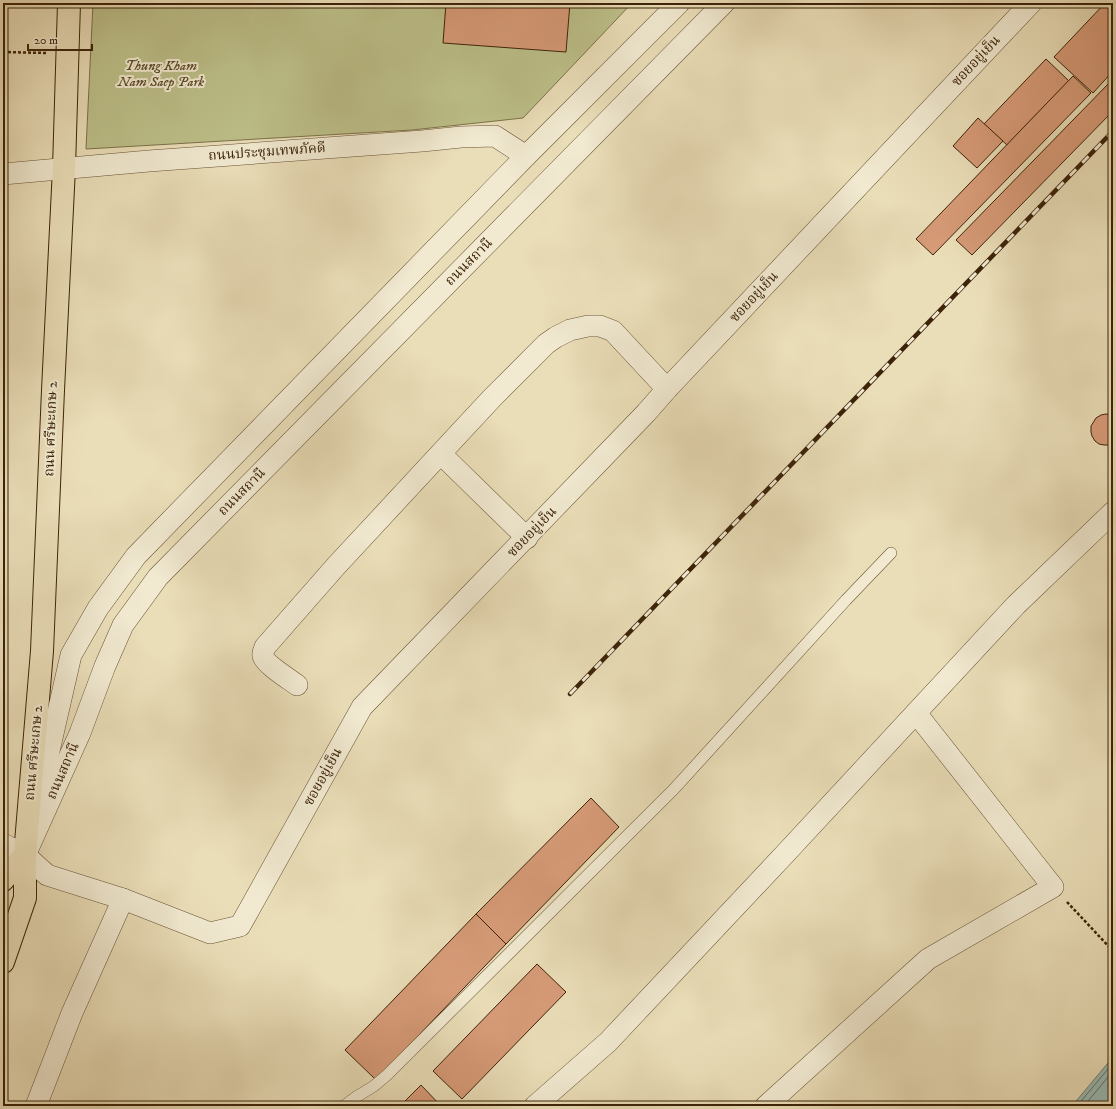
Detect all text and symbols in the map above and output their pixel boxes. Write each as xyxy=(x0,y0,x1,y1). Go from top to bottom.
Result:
scale bar xyxy=(28,26,92,52)
street label: ซอยอยู่เย็น xyxy=(948,32,1004,90)
text: 20 m xyxy=(34,33,58,48)
park label: Thung Kham Nam Saep Park xyxy=(117,57,204,91)
street label: ถนนประชุมเทพภัคดี xyxy=(208,139,326,165)
street label: ถนนสถานี xyxy=(441,234,497,290)
street label: ซอยอยู่เย็น xyxy=(726,268,782,326)
street label: ถนน ศรีษะเกษ 2 xyxy=(40,381,62,477)
street label: ถนนสถานี xyxy=(214,464,270,520)
street label: ซอยอยู่เย็น xyxy=(503,503,561,561)
street label: ถนน ศรีษะเกษ 2 xyxy=(21,705,47,801)
street label: ถนนสถานี xyxy=(43,740,83,802)
street label: ซอยอยู่เย็น xyxy=(300,745,346,809)

